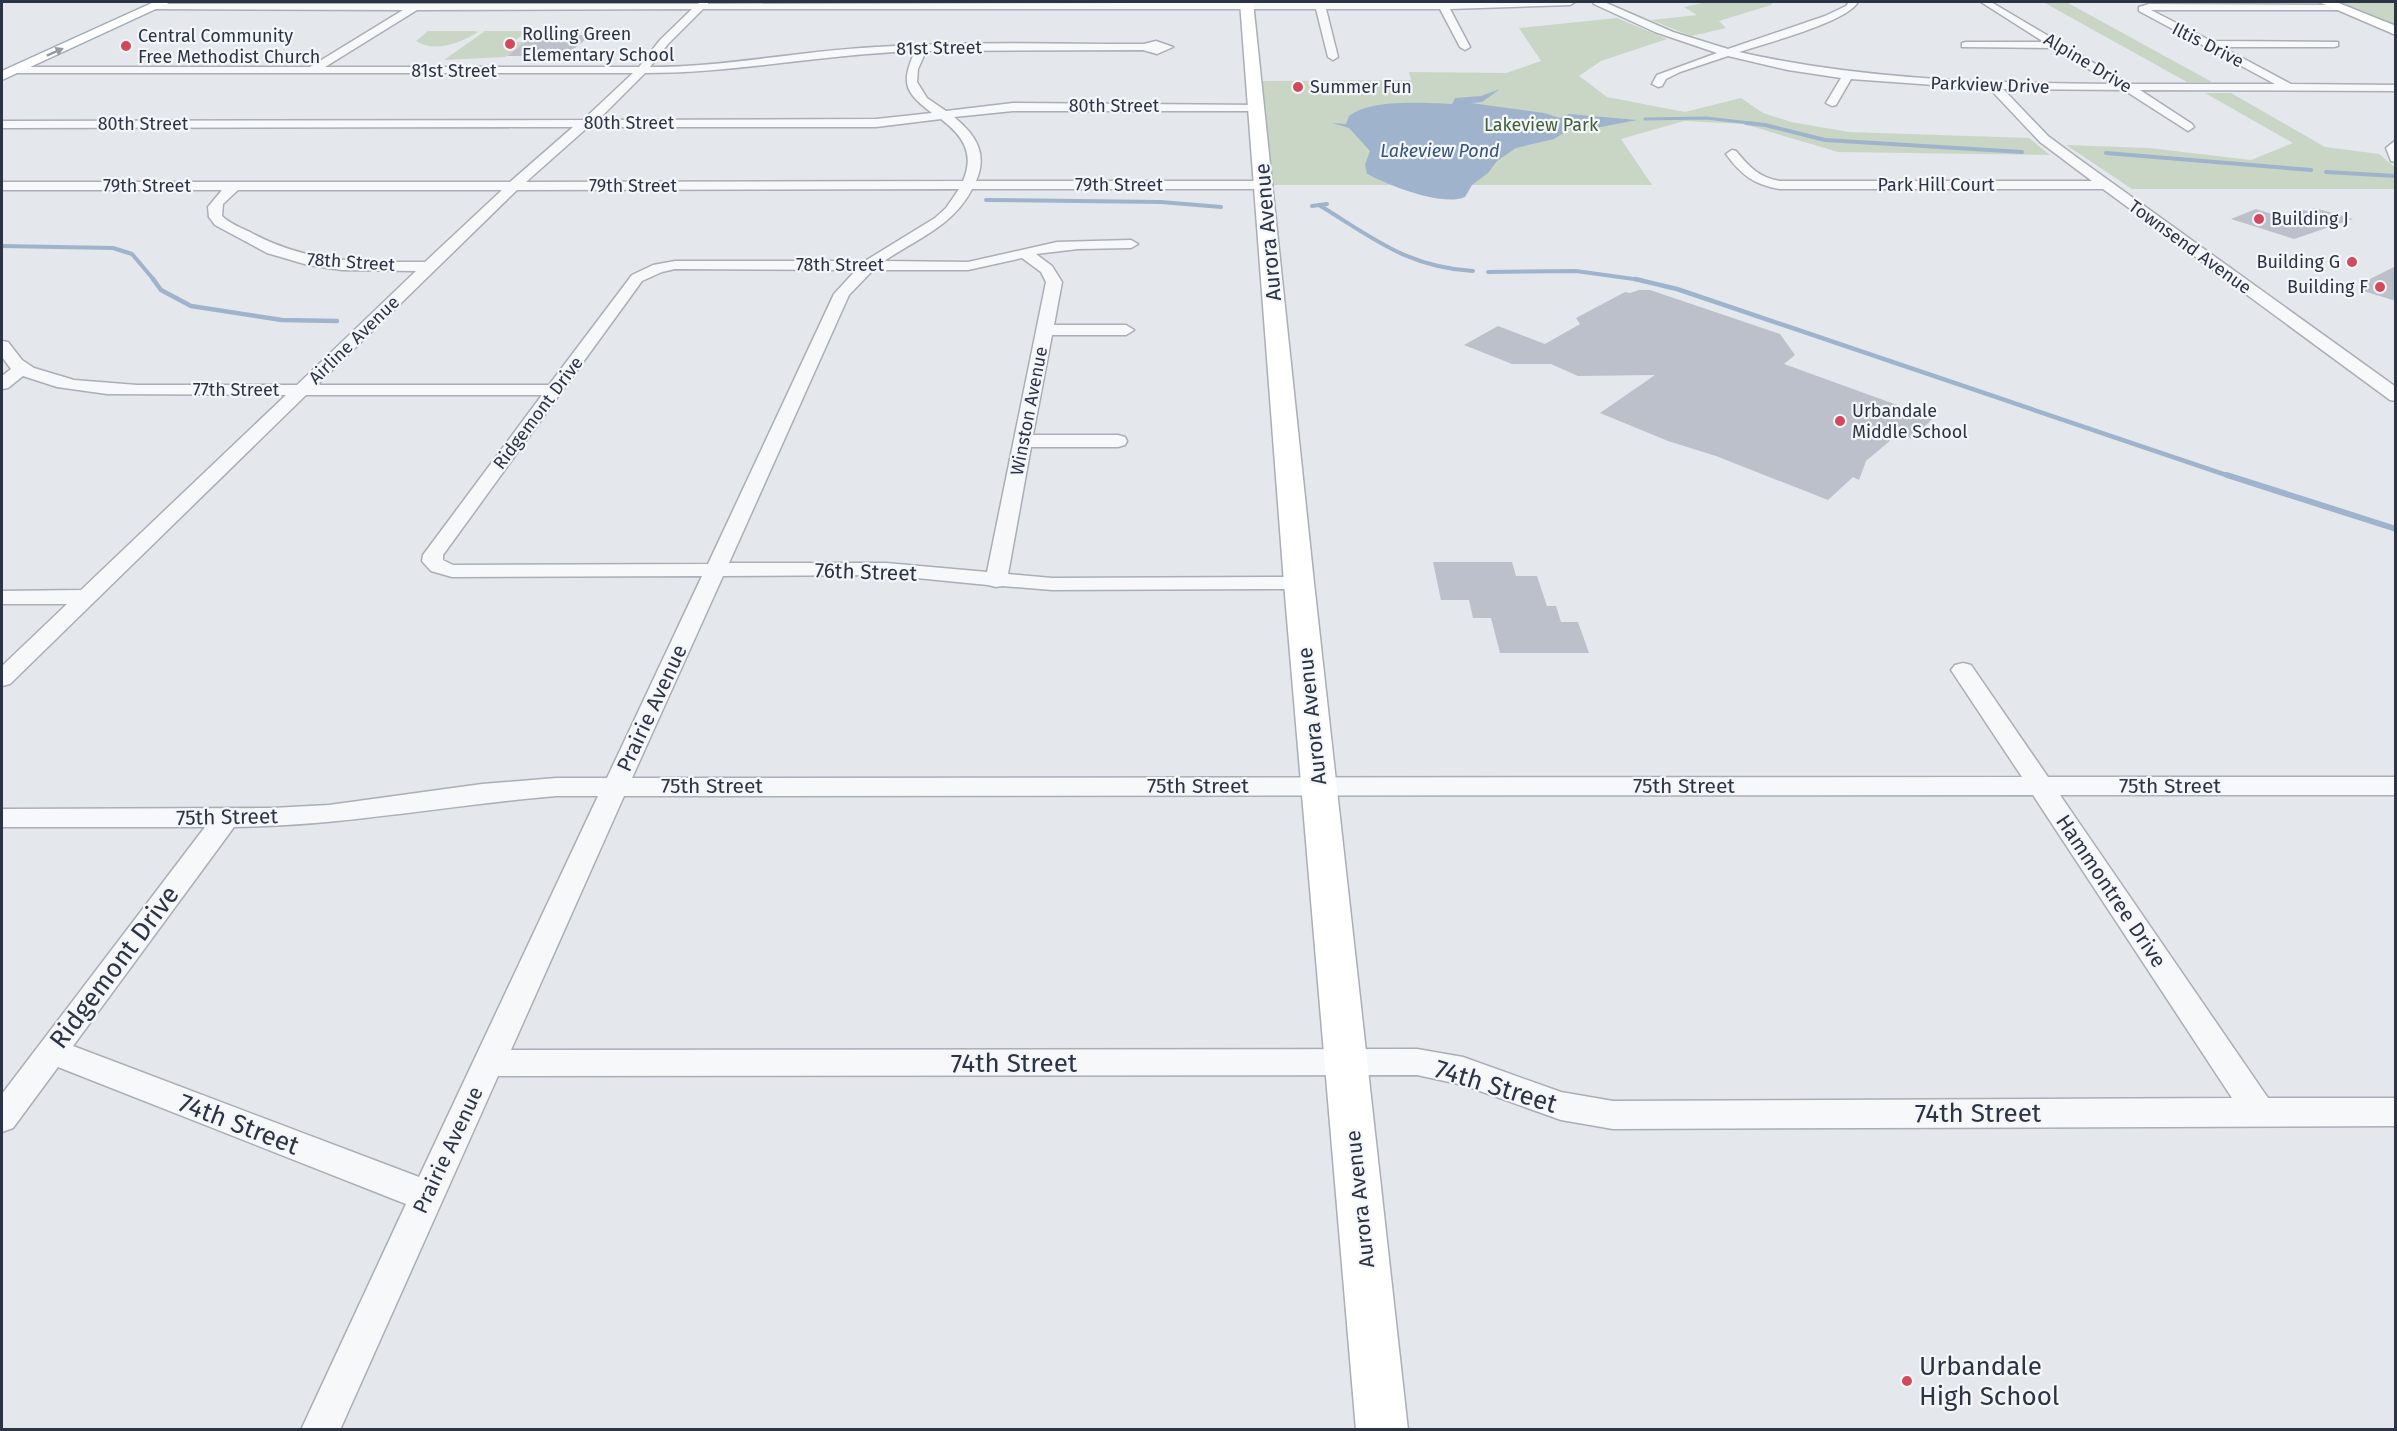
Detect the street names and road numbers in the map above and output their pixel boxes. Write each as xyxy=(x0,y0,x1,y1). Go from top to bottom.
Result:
street label: Iltis Drive xyxy=(2168,18,2248,72)
street label: Alpine Drive xyxy=(2040,28,2136,98)
street label: 81st Street xyxy=(896,36,983,60)
street label: 81st Street xyxy=(411,60,497,82)
street label: Parkview Drive xyxy=(1930,72,2050,98)
street label: 80th Street xyxy=(1069,95,1160,117)
street label: 80th Street xyxy=(584,112,675,134)
street label: 80th Street xyxy=(98,113,189,135)
street label: Aurora Avenue xyxy=(1249,162,1287,302)
street label: 79th Street xyxy=(1075,174,1163,196)
street label: Park Hill Court xyxy=(1878,174,1995,196)
street label: 79th Street xyxy=(103,175,191,197)
street label: 79th Street xyxy=(589,175,677,197)
street label: Townsend Avenue xyxy=(2124,195,2256,299)
street label: 78th Street xyxy=(306,248,396,276)
street label: 78th Street xyxy=(796,254,885,276)
street label: Airline Avenue xyxy=(304,291,404,389)
street label: Winston Avenue xyxy=(1006,345,1052,477)
street label: Ridgemont Drive xyxy=(488,352,588,474)
street label: 77th Street xyxy=(193,379,280,401)
street label: 76th Street xyxy=(814,557,918,587)
street label: Prairie Avenue xyxy=(611,640,693,776)
street label: Aurora Avenue xyxy=(1292,646,1332,786)
street label: 75th Street xyxy=(661,773,763,799)
street label: 75th Street xyxy=(1147,773,1249,799)
street label: 75th Street xyxy=(1633,773,1735,799)
street label: 75th Street xyxy=(2119,773,2221,799)
street label: 75th Street xyxy=(176,803,279,831)
street label: Hammontree Drive xyxy=(2050,810,2172,972)
street label: Ridgemont Drive xyxy=(43,880,186,1055)
street label: 74th Street xyxy=(951,1048,1078,1079)
street label: 74th Street xyxy=(1431,1053,1561,1120)
street label: Prairie Avenue xyxy=(407,1082,489,1218)
street label: 74th Street xyxy=(174,1087,304,1162)
street label: 74th Street xyxy=(1915,1098,2042,1129)
street label: Aurora Avenue xyxy=(1340,1129,1380,1269)

